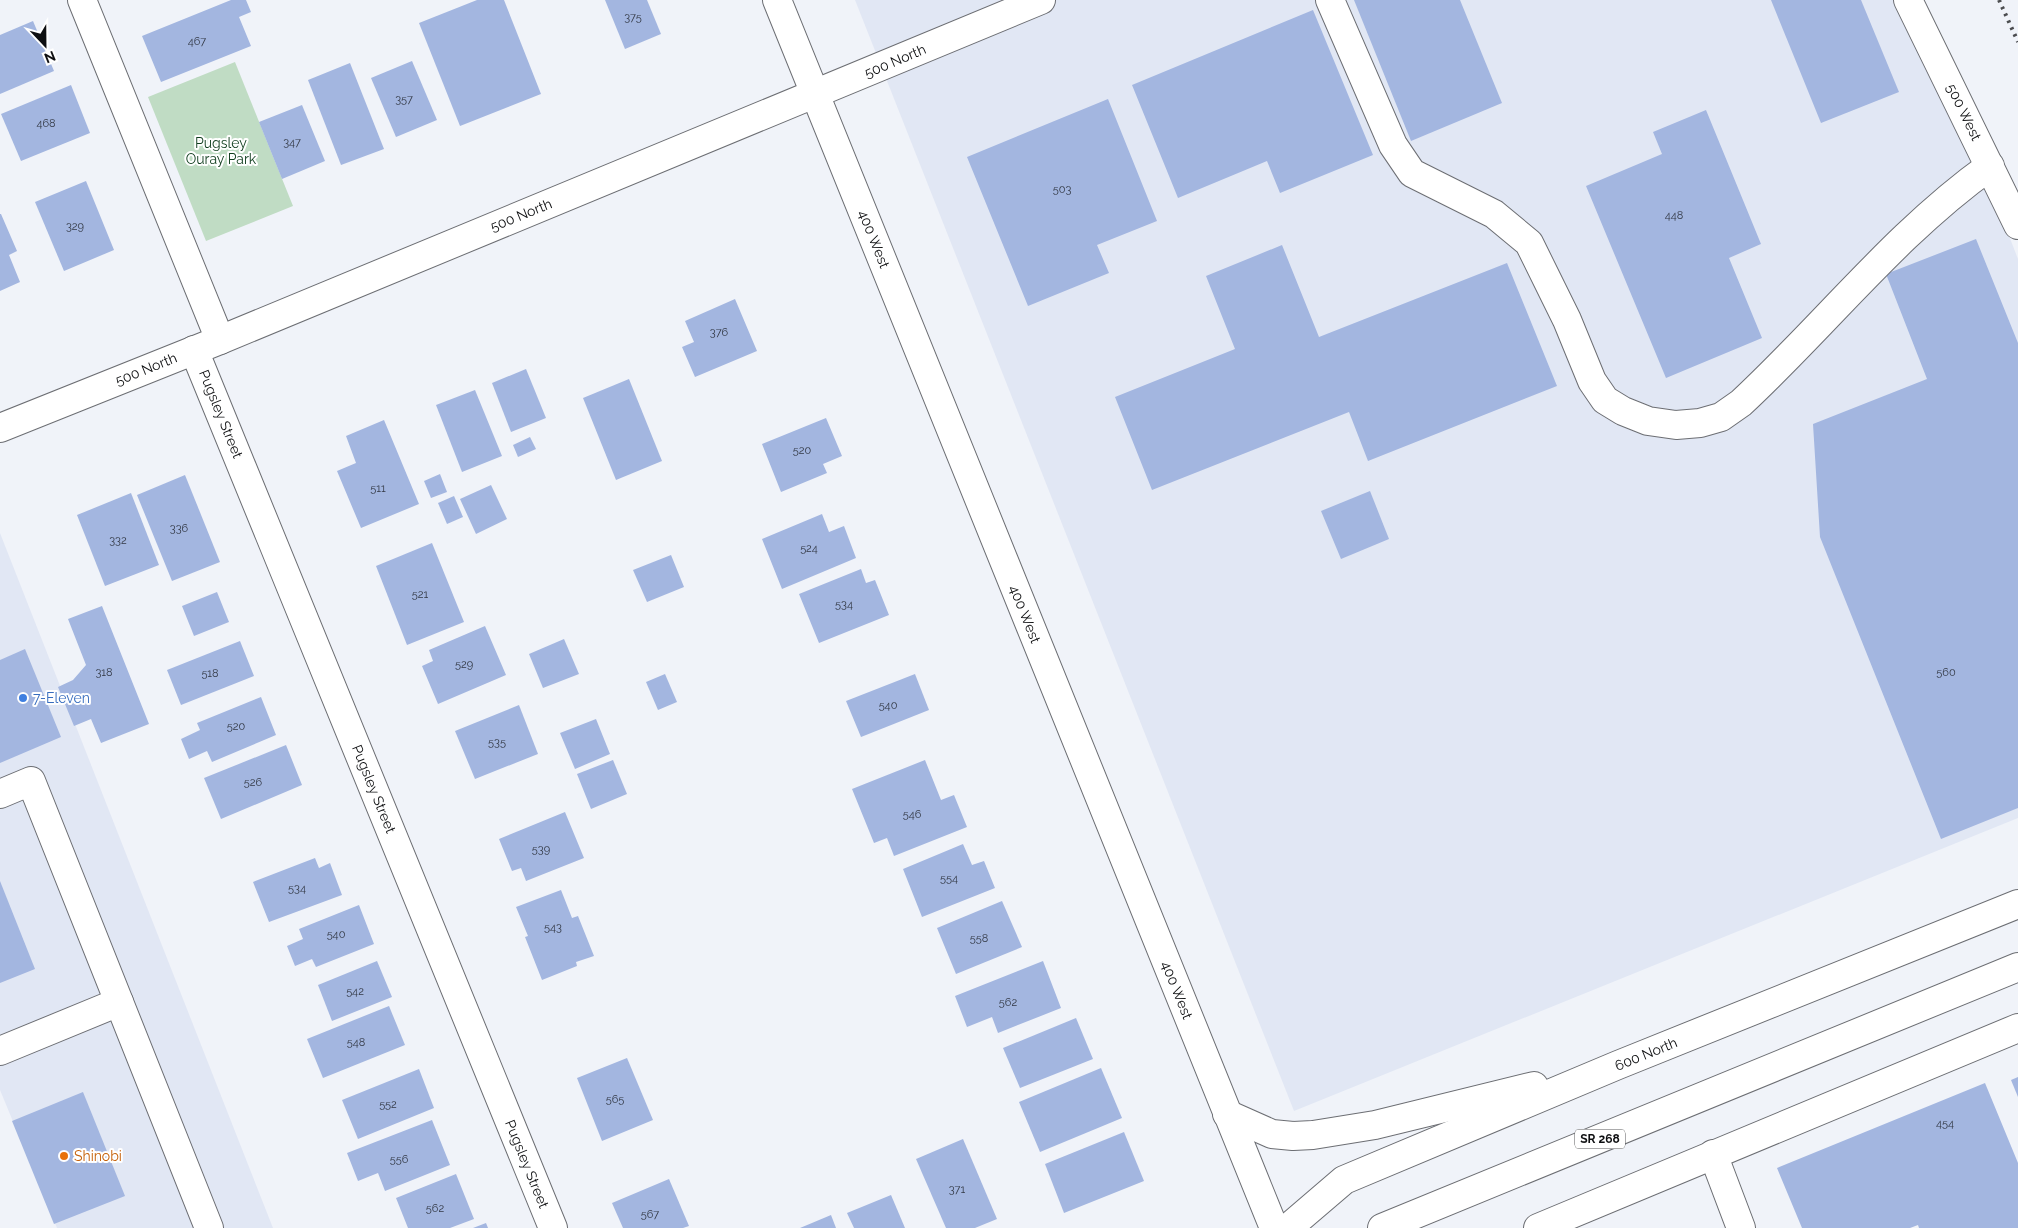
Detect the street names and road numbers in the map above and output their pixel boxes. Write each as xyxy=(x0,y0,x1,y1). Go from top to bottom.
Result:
street label: 500 North xyxy=(862,41,928,81)
street label: 500 West xyxy=(1943,81,1985,143)
street label: 500 North xyxy=(488,195,554,235)
street label: 400 West xyxy=(855,208,893,271)
street label: 500 North xyxy=(113,349,179,389)
street label: Pugsley Street xyxy=(196,367,246,461)
street label: 400 West xyxy=(1006,583,1044,646)
street label: Pugsley Street xyxy=(349,742,399,836)
street label: 400 West xyxy=(1158,959,1196,1022)
street label: 600 North xyxy=(1612,1034,1680,1074)
street label: Pugsley Street xyxy=(502,1117,552,1211)
road number: SR 268 xyxy=(1575,1130,1625,1148)

